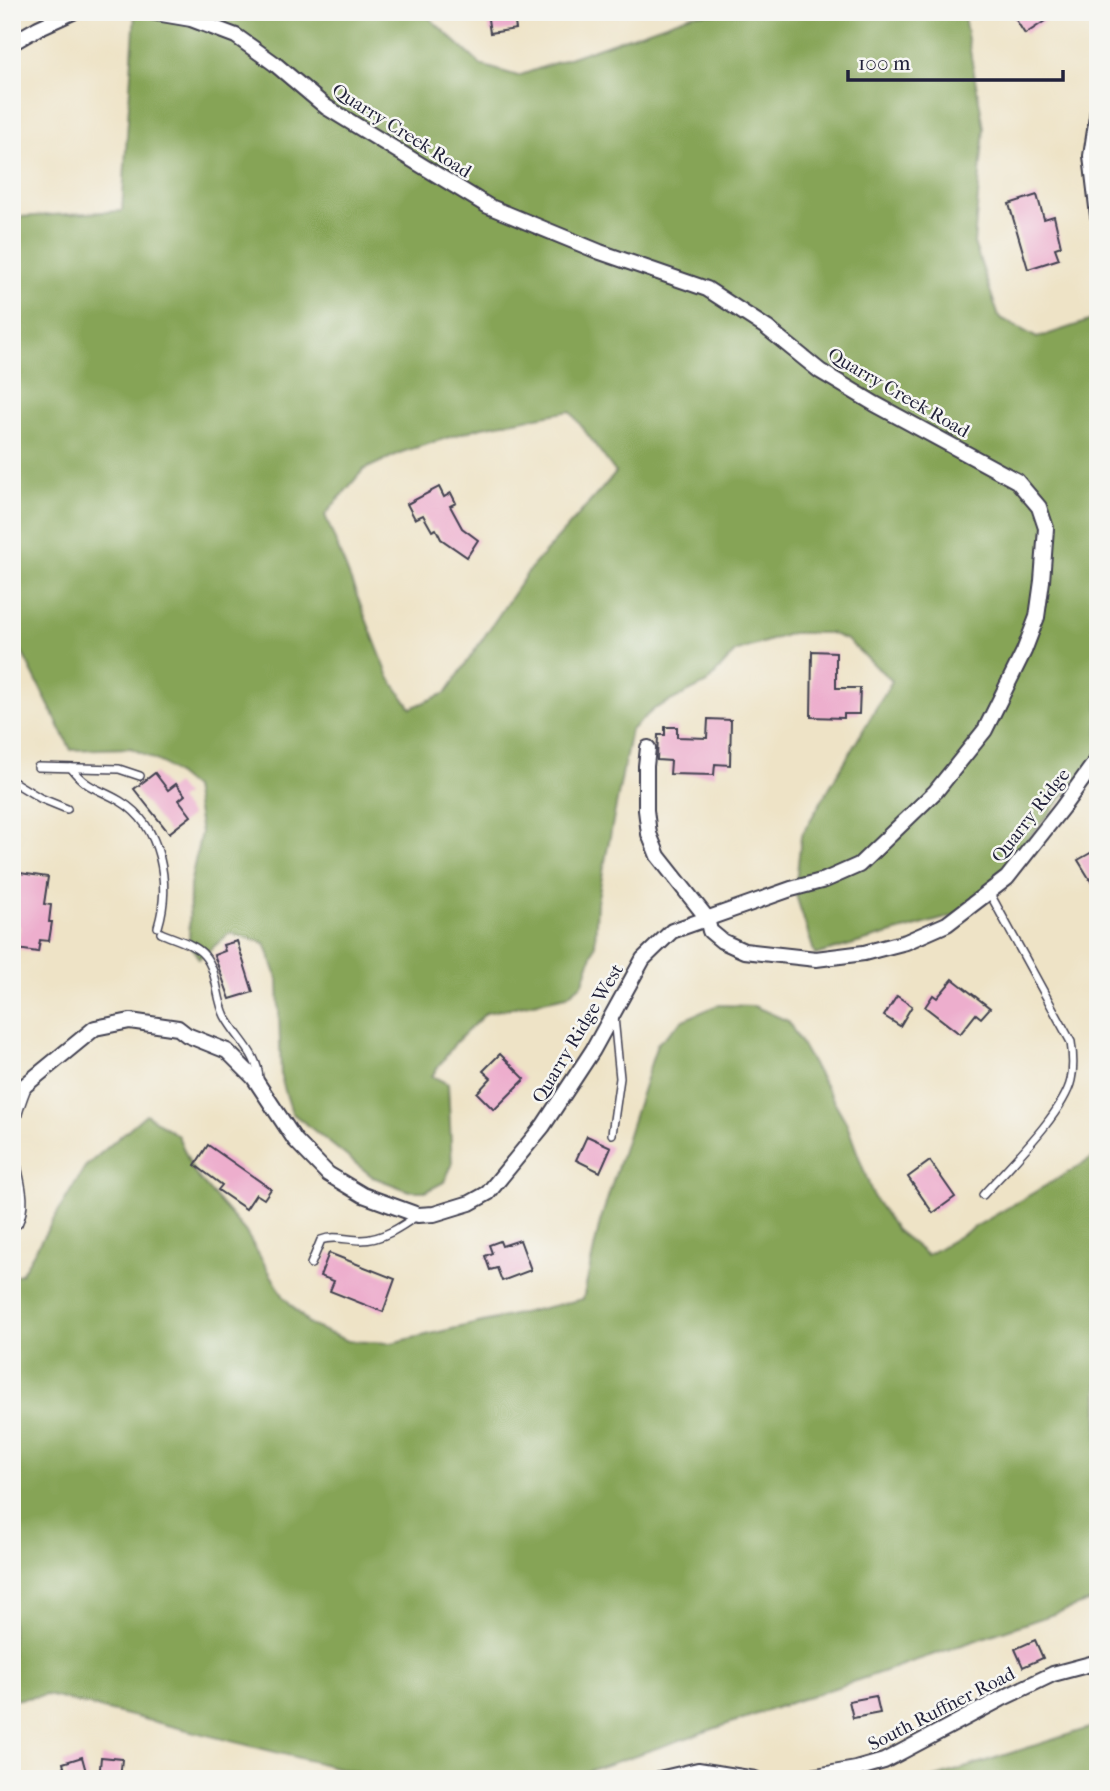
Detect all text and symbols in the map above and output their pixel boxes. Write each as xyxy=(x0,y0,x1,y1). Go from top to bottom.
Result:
scale bar xyxy=(848,38,1063,82)
text: 100 m xyxy=(858,51,911,75)
street label: Quarry Creek Road xyxy=(328,79,476,183)
street label: Quarry Creek Road xyxy=(824,343,974,443)
street label: Quarry Ridge xyxy=(987,764,1074,867)
street label: Quarry Ridge West xyxy=(528,960,628,1107)
street label: South Ruffner Road xyxy=(864,1662,1019,1755)

